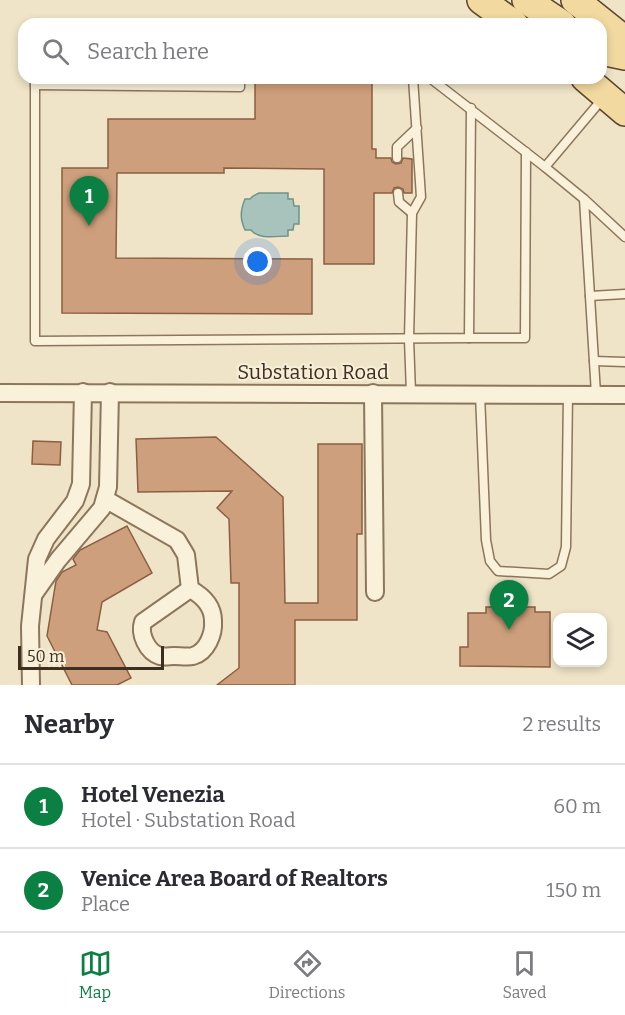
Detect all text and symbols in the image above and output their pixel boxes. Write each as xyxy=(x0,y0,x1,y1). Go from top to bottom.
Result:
search box xyxy=(18,18,607,84)
icon: search xyxy=(39,35,72,68)
text: Search here xyxy=(87,38,209,65)
pin: 1 xyxy=(70,176,109,226)
your location xyxy=(243,247,272,276)
street label: Substation Road xyxy=(237,360,389,384)
pin: 2 xyxy=(490,580,528,630)
map controls xyxy=(553,613,607,667)
button: layers xyxy=(553,613,607,667)
scale bar xyxy=(18,643,164,670)
text: 50 m xyxy=(27,647,64,666)
text: Nearby xyxy=(24,709,114,740)
text: 2 results xyxy=(522,712,601,736)
text: Hotel Venezia xyxy=(81,781,225,808)
text: 1 xyxy=(39,794,48,818)
text: 60 m xyxy=(553,794,601,818)
text: Hotel · Substation Road xyxy=(81,808,296,832)
text: Venice Area Board of Realtors xyxy=(81,865,388,892)
text: 2 xyxy=(38,878,49,902)
text: 150 m xyxy=(546,878,601,902)
text: Place xyxy=(81,892,130,916)
tab: Map xyxy=(79,947,112,1002)
tab: Directions xyxy=(269,947,346,1002)
tab: Saved xyxy=(503,947,546,1002)

